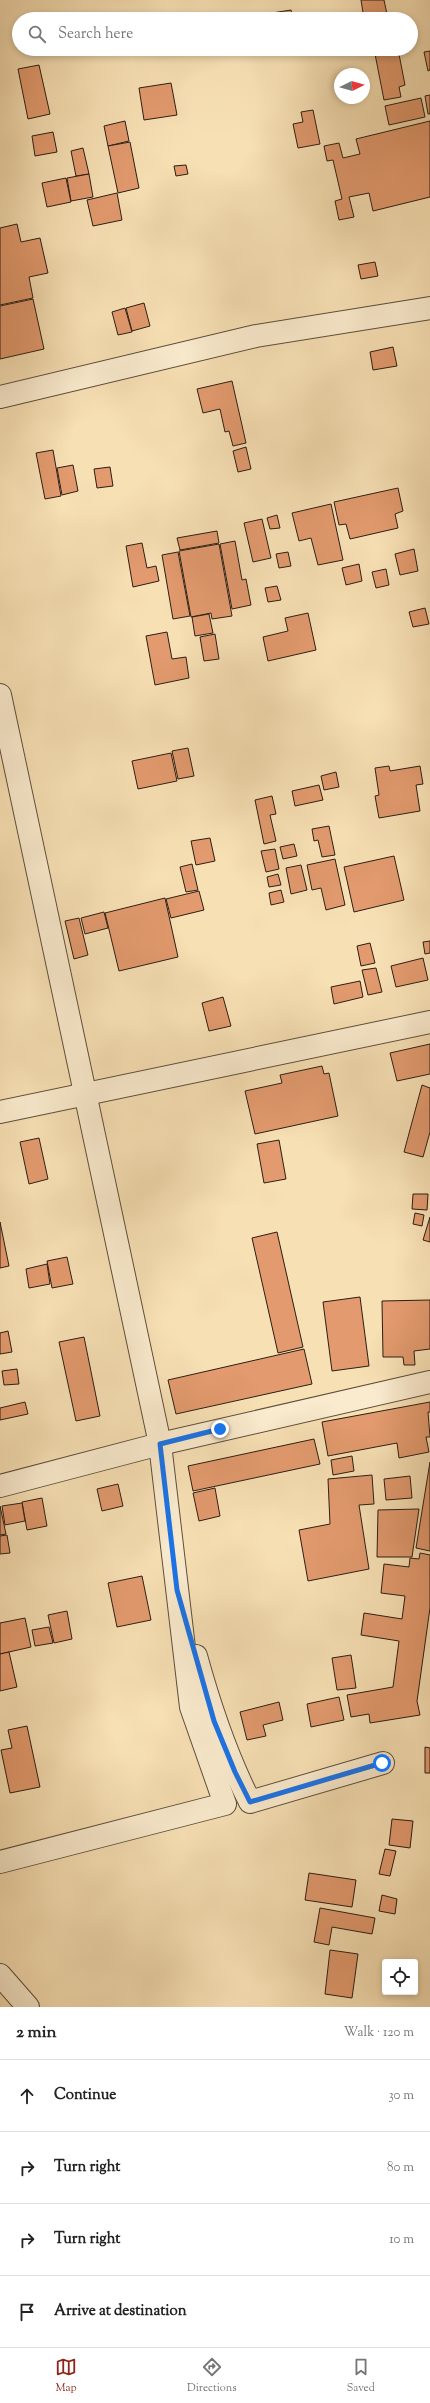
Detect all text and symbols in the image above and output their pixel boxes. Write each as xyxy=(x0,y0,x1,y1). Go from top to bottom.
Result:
search box xyxy=(12,12,418,56)
icon: search xyxy=(26,23,48,45)
text: Search here xyxy=(58,24,133,45)
north arrow xyxy=(334,68,370,104)
route end xyxy=(211,1420,229,1438)
route start xyxy=(373,1754,391,1772)
map controls xyxy=(382,1959,418,1995)
button: locate xyxy=(382,1959,418,1995)
text: 2 min xyxy=(16,2021,57,2045)
text: Walk · 120 m xyxy=(344,2024,414,2042)
icon: ahead xyxy=(16,2085,38,2107)
text: Continue xyxy=(54,2085,116,2106)
text: 30 m xyxy=(388,2087,414,2105)
icon: right xyxy=(16,2157,38,2179)
text: Turn right xyxy=(54,2157,120,2178)
text: 80 m xyxy=(387,2159,414,2177)
icon: right xyxy=(16,2229,38,2251)
text: Turn right xyxy=(54,2229,120,2250)
text: 10 m xyxy=(389,2231,414,2249)
icon: arrive xyxy=(16,2301,38,2323)
text: Arrive at destination xyxy=(54,2301,187,2322)
tab: Map xyxy=(55,2356,77,2396)
tab: Directions xyxy=(187,2356,237,2396)
tab: Saved xyxy=(347,2356,375,2396)

